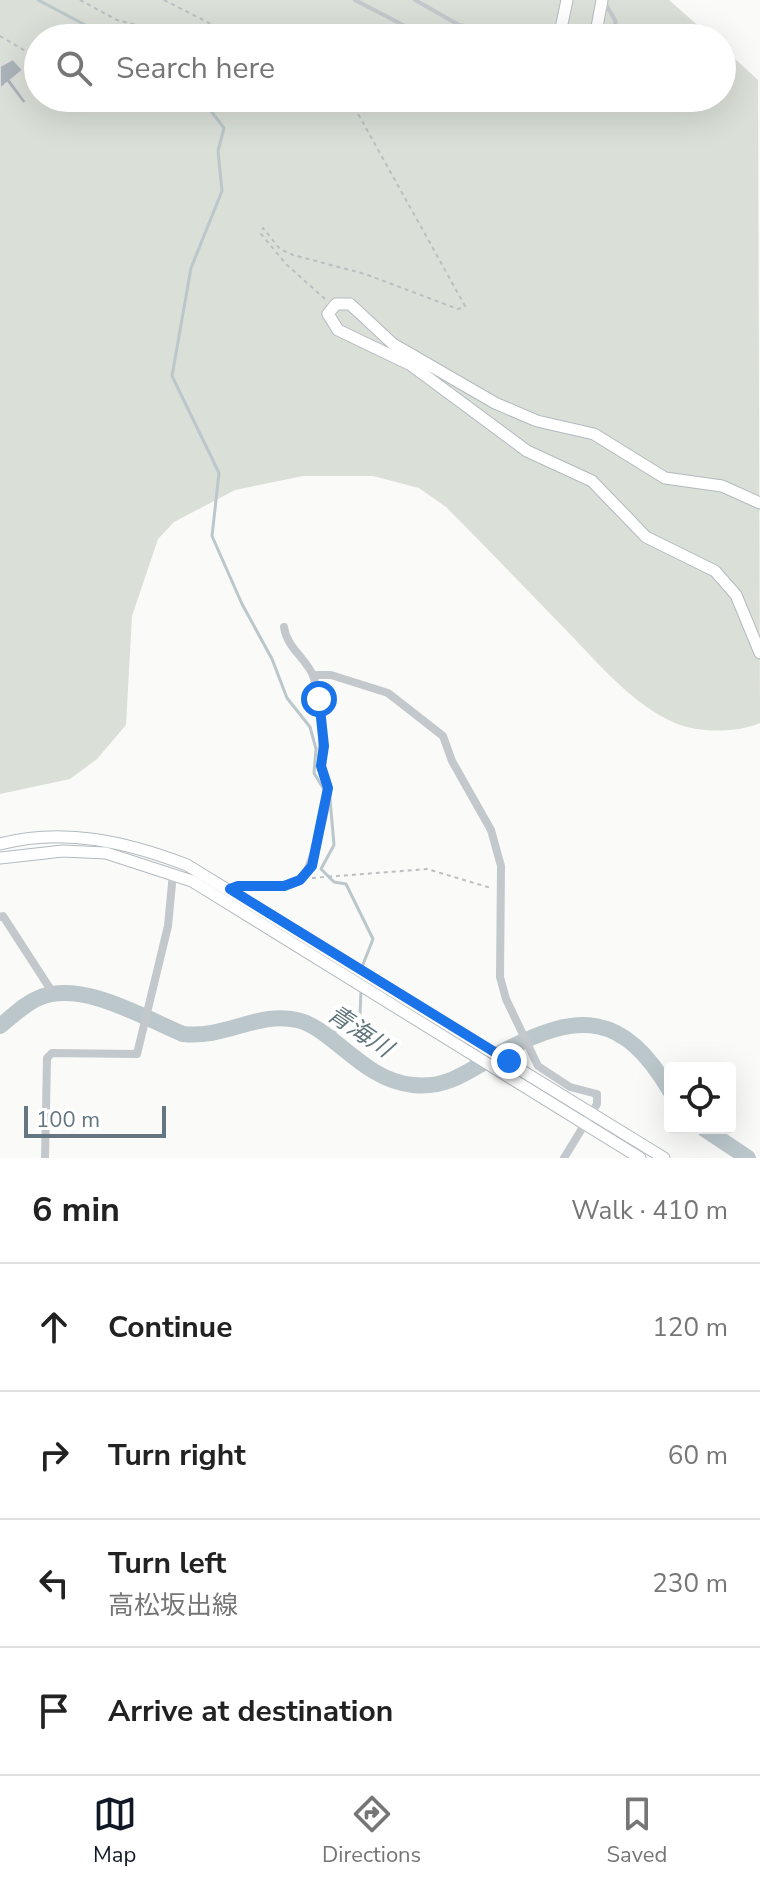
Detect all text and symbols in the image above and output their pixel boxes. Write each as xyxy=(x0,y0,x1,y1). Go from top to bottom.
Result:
search box xyxy=(24,24,736,112)
icon: search xyxy=(52,46,96,90)
text: Search here xyxy=(116,48,275,89)
route start xyxy=(301,681,337,717)
water label: 青海川 xyxy=(321,998,401,1066)
route end xyxy=(491,1043,527,1079)
map controls xyxy=(664,1062,736,1134)
button: locate xyxy=(664,1062,736,1134)
scale bar xyxy=(24,1102,166,1138)
text: 100 m xyxy=(36,1105,100,1135)
text: 6 min xyxy=(32,1187,120,1233)
text: Walk · 410 m xyxy=(571,1193,728,1228)
icon: ahead xyxy=(32,1305,76,1349)
text: Continue xyxy=(108,1307,233,1348)
text: 120 m xyxy=(652,1310,728,1345)
icon: right xyxy=(32,1433,76,1477)
text: Turn right xyxy=(108,1435,246,1476)
text: 60 m xyxy=(668,1438,728,1473)
text: Turn left xyxy=(108,1543,226,1584)
icon: left xyxy=(32,1561,76,1605)
text: 230 m xyxy=(652,1566,728,1601)
text: 高松坂出線 xyxy=(108,1588,238,1623)
icon: arrive xyxy=(32,1689,76,1733)
text: Arrive at destination xyxy=(108,1691,393,1732)
tab: Map xyxy=(93,1792,137,1870)
tab: Directions xyxy=(322,1792,421,1870)
tab: Saved xyxy=(607,1792,667,1870)

